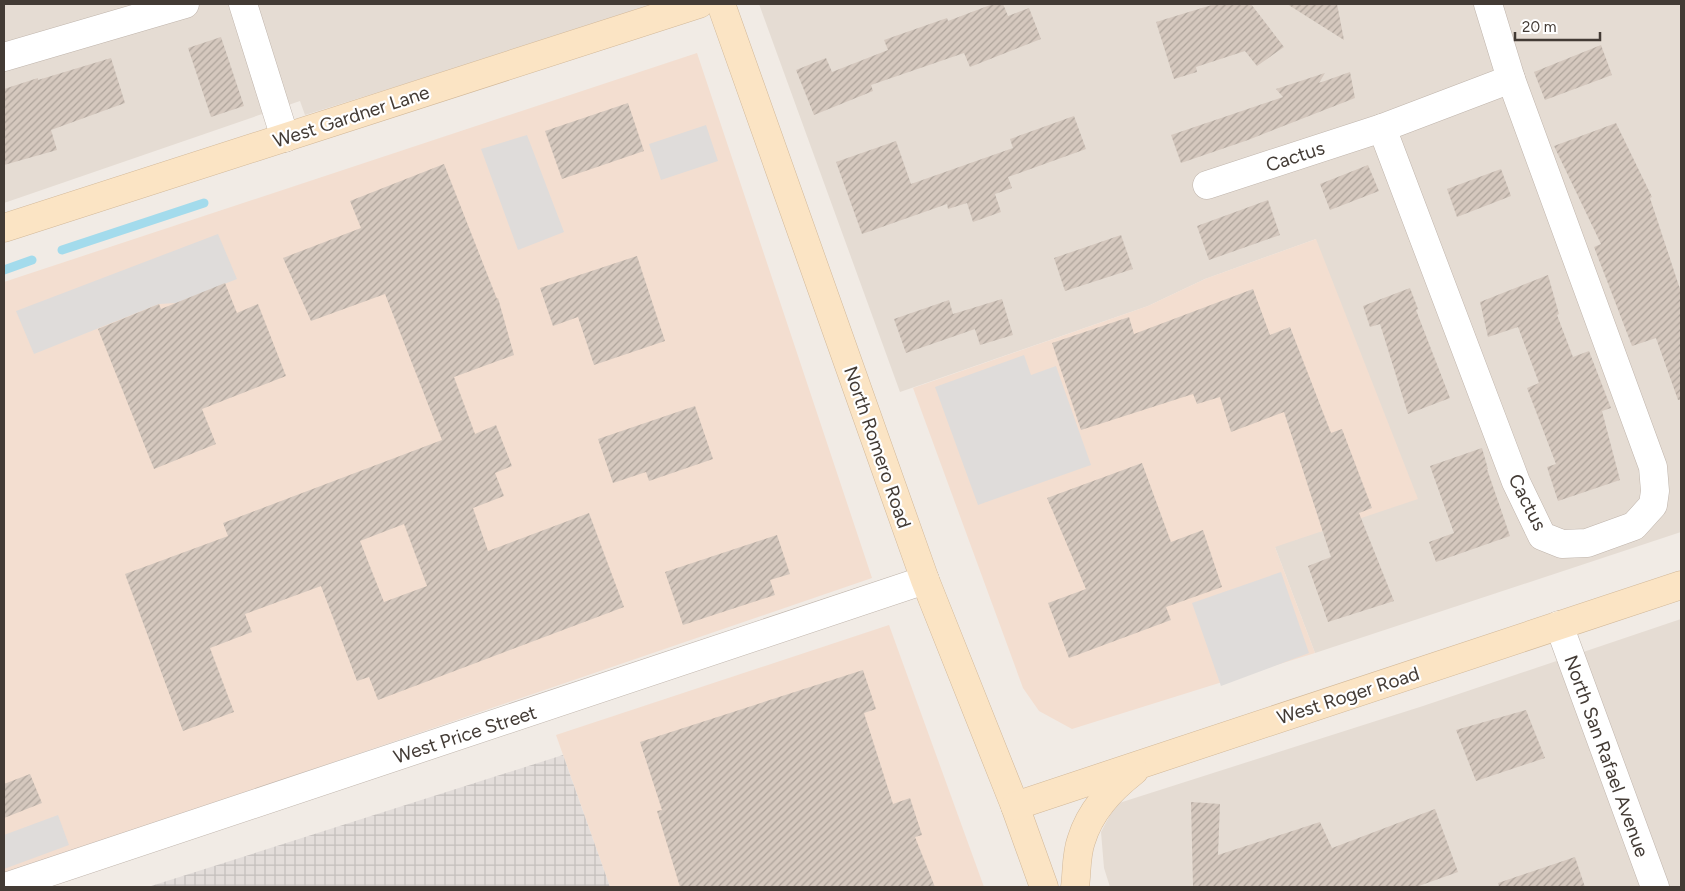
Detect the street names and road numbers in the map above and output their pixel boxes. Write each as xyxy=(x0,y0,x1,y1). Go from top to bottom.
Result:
street label: West Gardner Lane xyxy=(270,80,432,153)
street label: Cactus xyxy=(1263,136,1328,177)
street label: North Romero Road xyxy=(839,363,916,531)
street label: Cactus xyxy=(1504,470,1552,534)
street label: North San Rafael Avenue xyxy=(1559,652,1654,860)
street label: West Roger Road xyxy=(1274,662,1422,729)
street label: West Price Street xyxy=(391,701,540,768)

